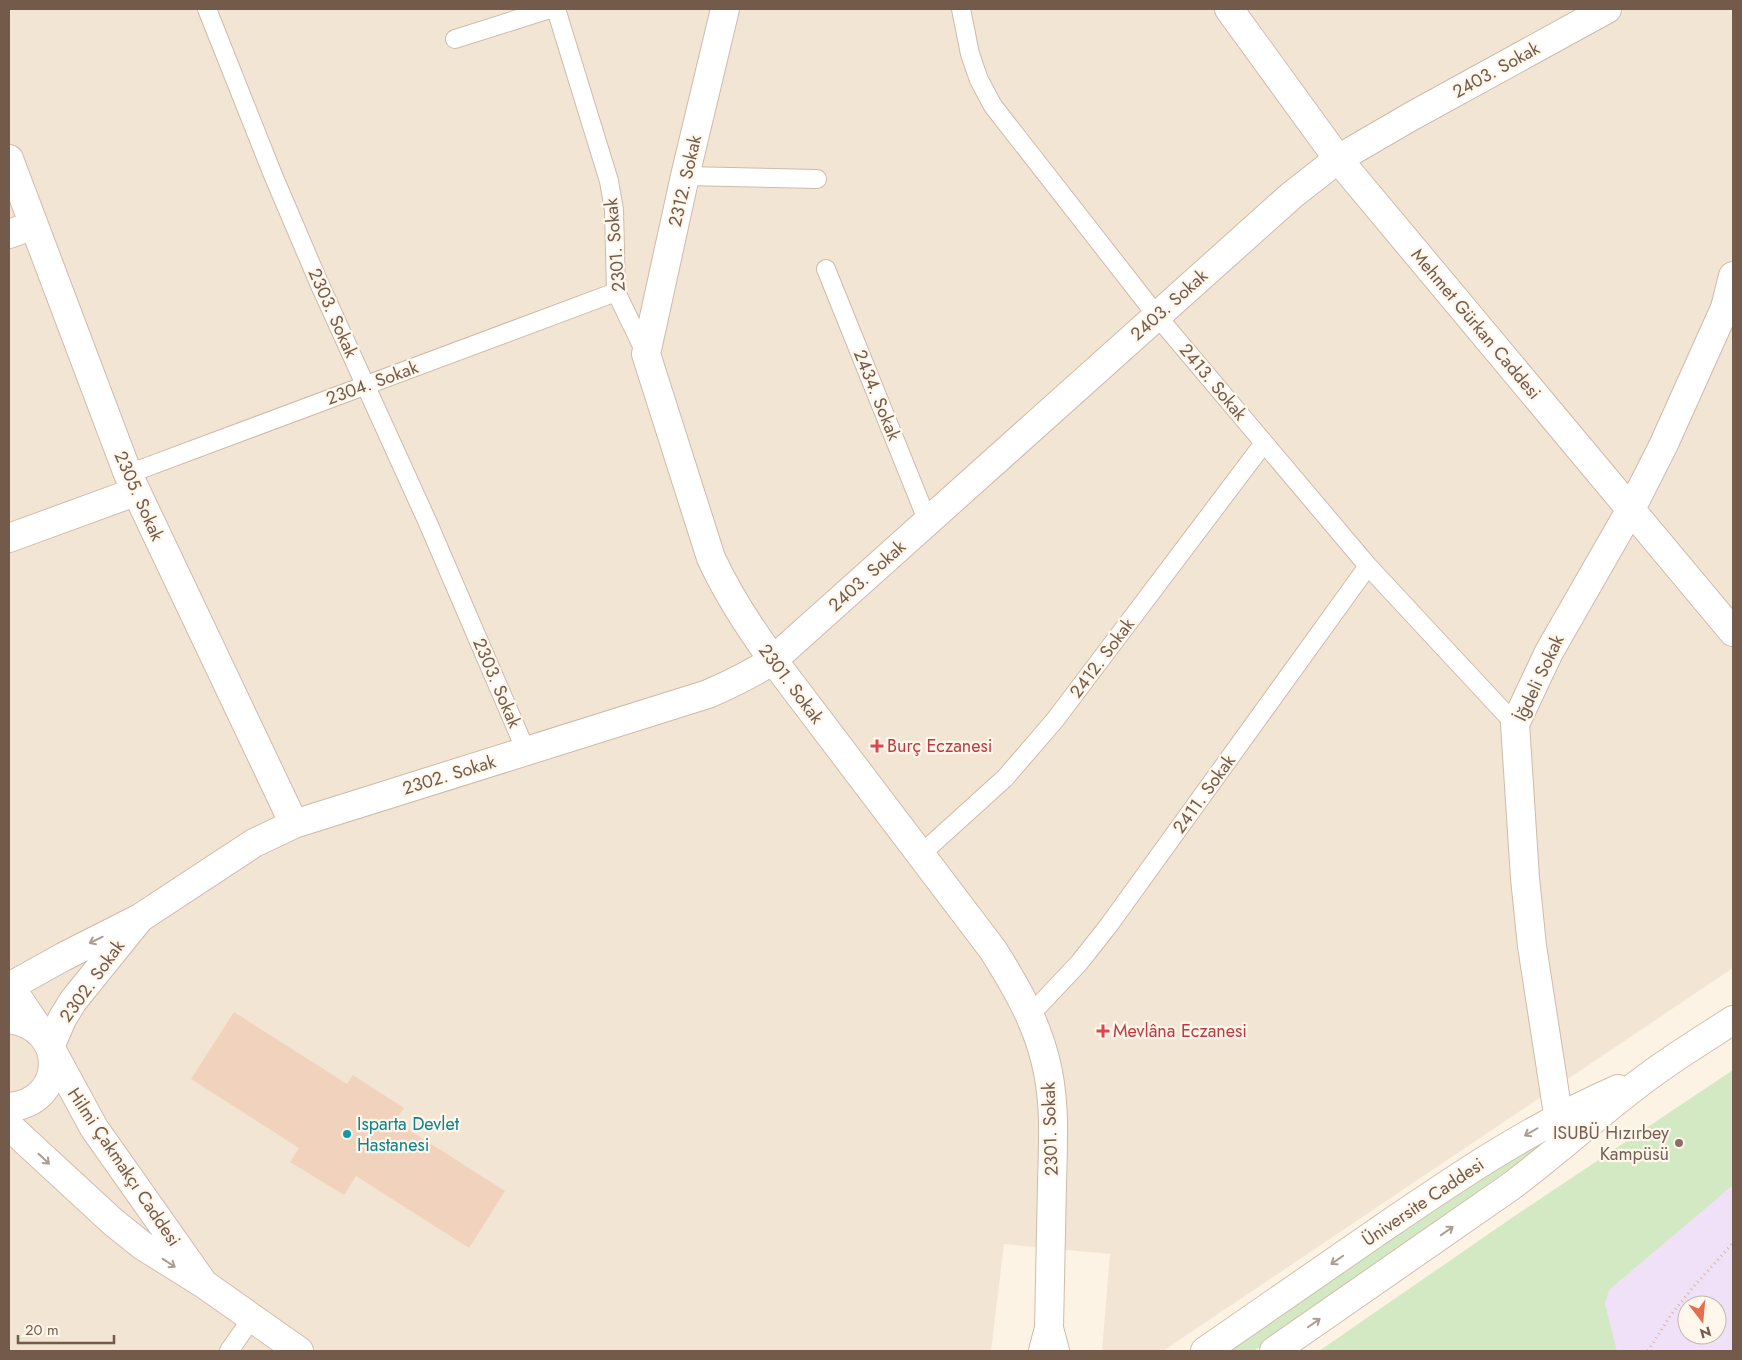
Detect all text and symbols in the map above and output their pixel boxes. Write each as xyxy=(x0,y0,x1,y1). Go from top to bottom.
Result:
street label: 2403. Sokak xyxy=(1448,35,1544,105)
street label: 2312. Sokak xyxy=(662,132,708,229)
street label: 2301. Sokak xyxy=(598,197,632,293)
street label: Mehmet Gürkan Caddesi xyxy=(1405,243,1547,405)
street label: 2403. Sokak xyxy=(1125,263,1213,347)
street label: 2303. Sokak xyxy=(302,264,364,362)
street label: 2413. Sokak xyxy=(1173,338,1253,426)
street label: 2434. Sokak xyxy=(847,346,907,444)
street label: 2304. Sokak xyxy=(322,354,422,412)
street label: 2305. Sokak xyxy=(108,447,170,545)
street label: 2403. Sokak xyxy=(823,534,911,618)
street label: 2412. Sokak xyxy=(1063,613,1141,703)
street label: İğdeli Sokak xyxy=(1508,630,1570,725)
street label: 2303. Sokak xyxy=(466,634,528,732)
street label: 2301. Sokak xyxy=(752,639,830,729)
place label: Burç Eczanesi xyxy=(887,733,993,759)
marker: Burç Eczanesi xyxy=(871,740,883,752)
street label: 2302. Sokak xyxy=(399,748,499,801)
street label: 2411. Sokak xyxy=(1166,749,1242,839)
street label: 2302. Sokak xyxy=(53,934,131,1028)
one-way arrow xyxy=(89,936,104,945)
place label: Mevlâna Eczanesi xyxy=(1113,1018,1247,1044)
marker: Mevlâna Eczanesi xyxy=(1097,1025,1109,1037)
street label: Hilmi Çakmakçı Caddesi xyxy=(61,1082,187,1252)
street label: 2301. Sokak xyxy=(1035,1082,1065,1176)
place label: Isparta Devlet Hastanesi xyxy=(357,1111,460,1158)
place label: ISUBÜ Hızırbey Kampüsü xyxy=(1553,1120,1669,1167)
one-way arrow xyxy=(1524,1127,1538,1137)
marker: Isparta Devlet Hastanesi xyxy=(341,1128,353,1140)
marker: ISUBÜ Hızırbey Kampüsü xyxy=(1673,1137,1685,1149)
street label: Üniversite Caddesi xyxy=(1357,1151,1489,1253)
one-way arrow xyxy=(38,1153,50,1165)
one-way arrow xyxy=(1440,1226,1454,1236)
one-way arrow xyxy=(1330,1255,1344,1265)
one-way arrow xyxy=(161,1258,175,1268)
north arrow xyxy=(1677,1295,1727,1345)
scale bar xyxy=(18,1312,114,1344)
one-way arrow xyxy=(1307,1318,1321,1328)
text: 20 m xyxy=(25,1319,59,1341)
text: N xyxy=(1697,1321,1714,1344)

